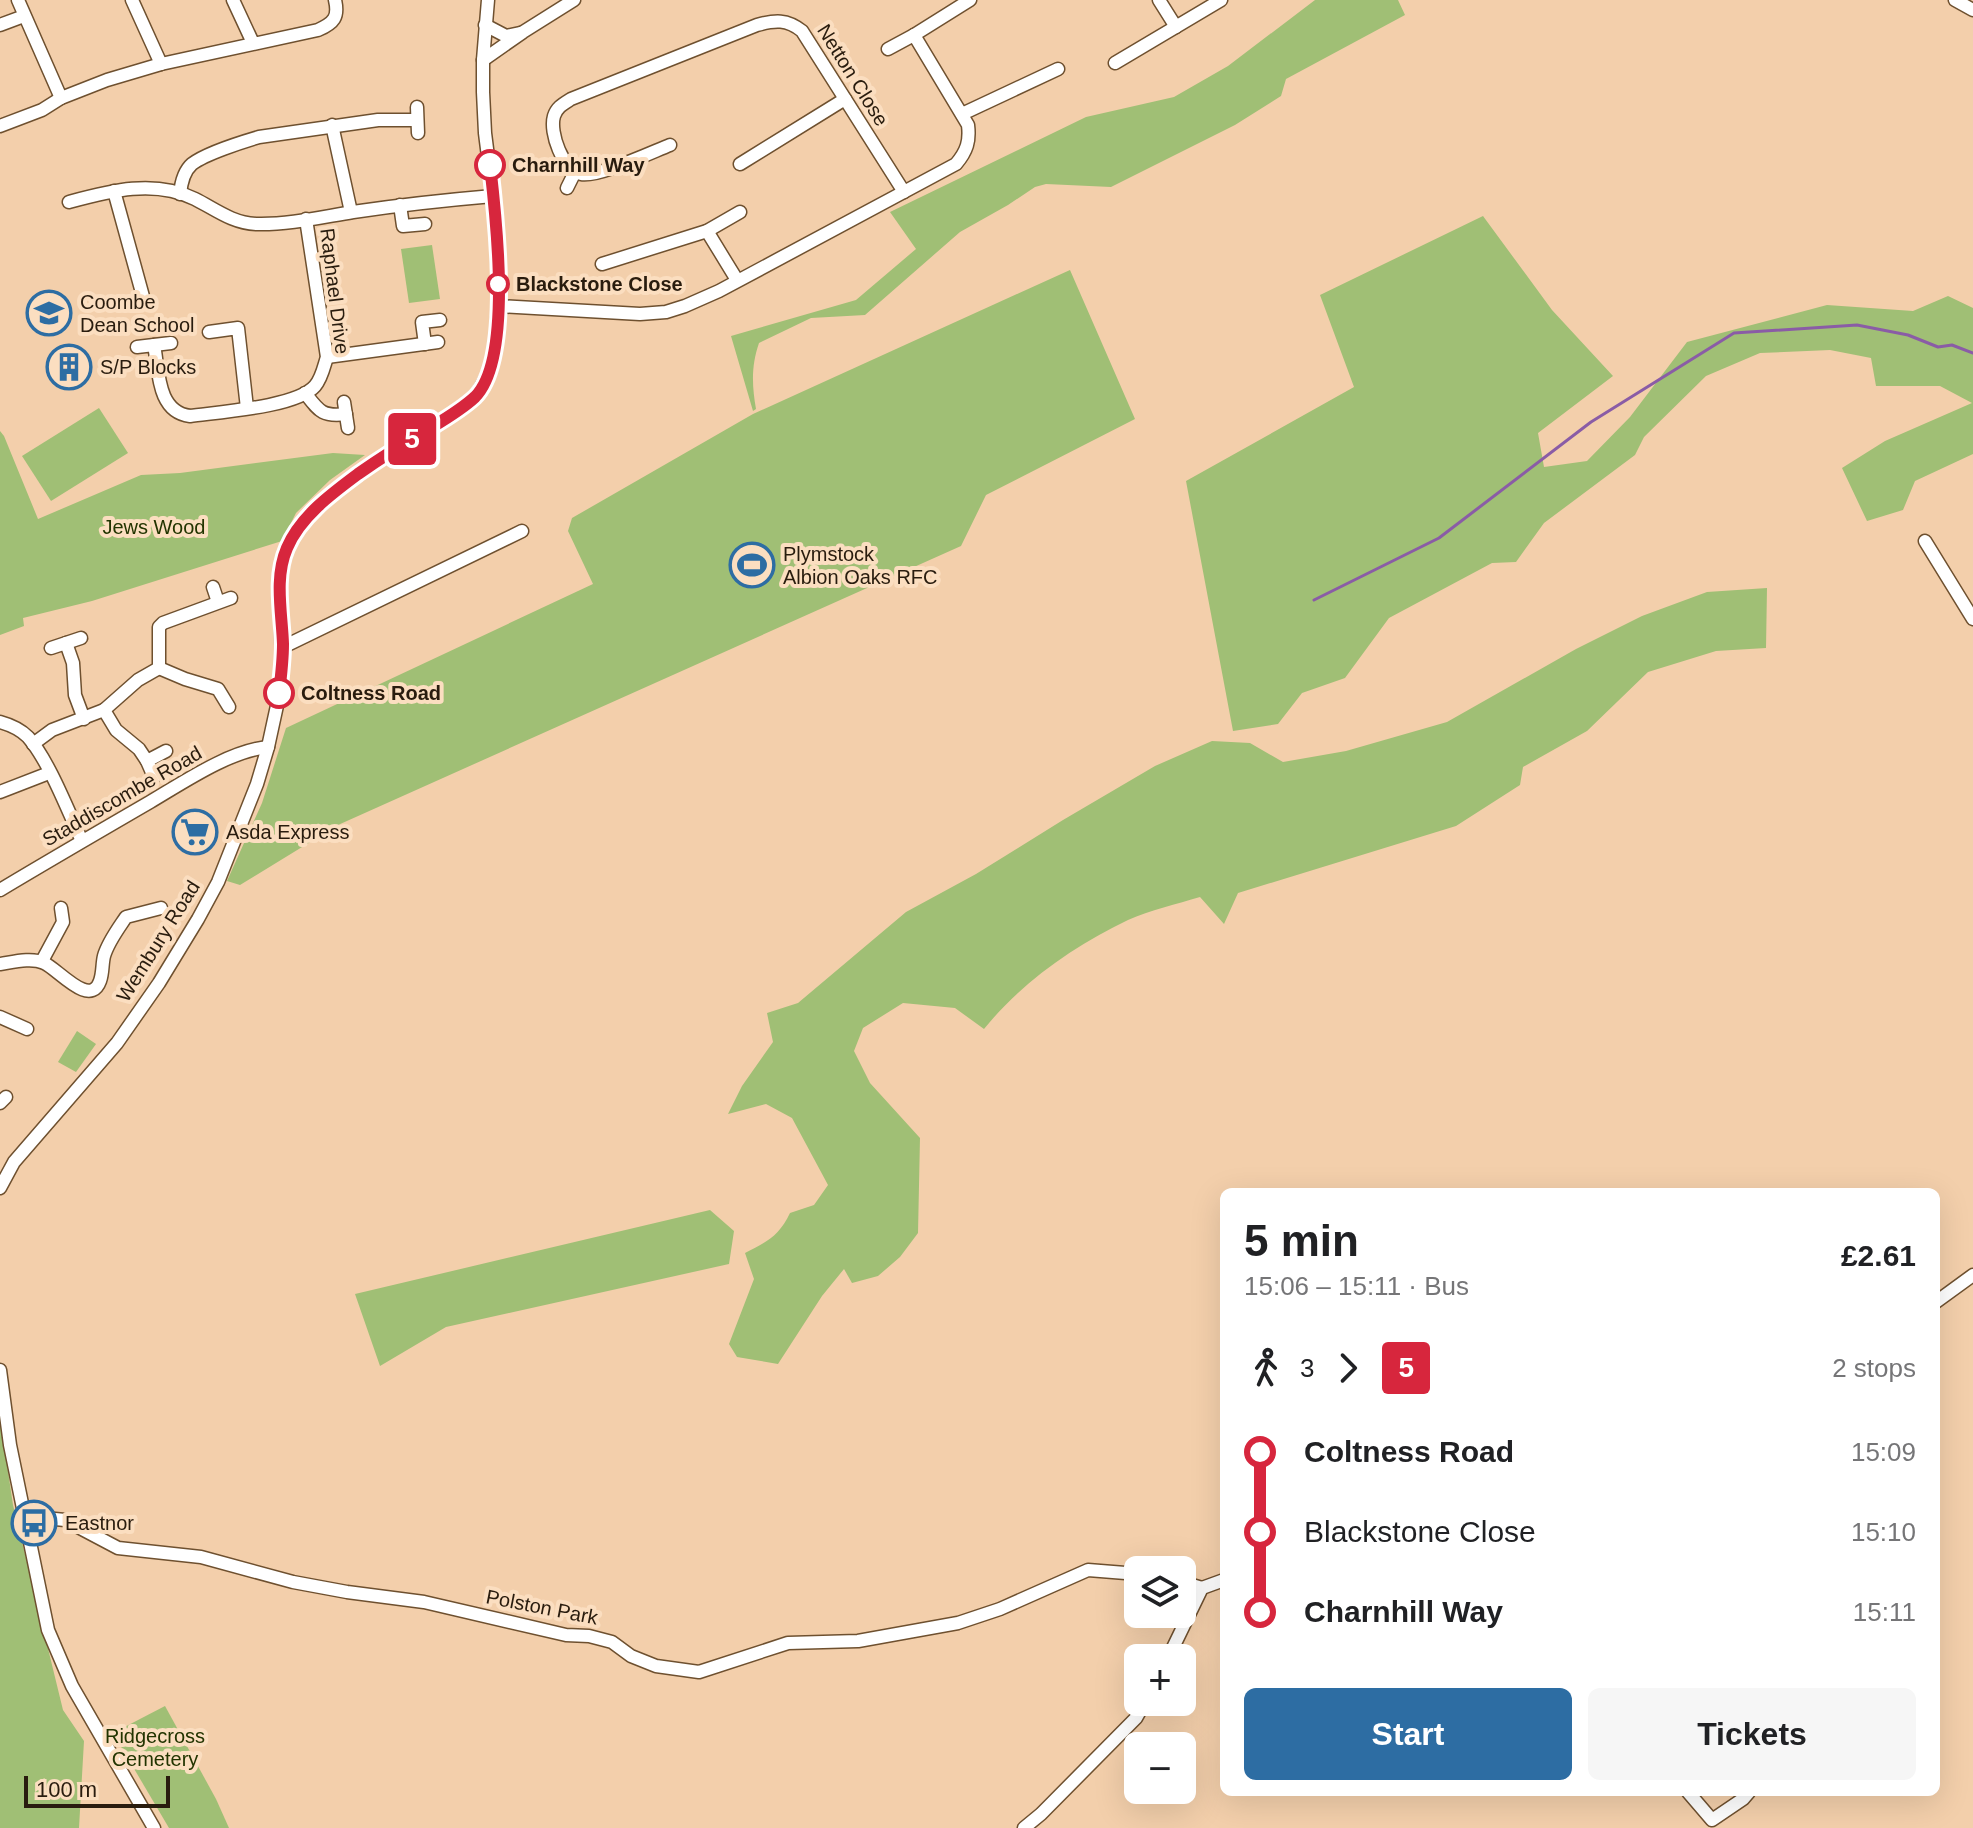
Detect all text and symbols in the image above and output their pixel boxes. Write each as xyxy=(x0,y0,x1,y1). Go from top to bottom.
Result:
street label: Netton Close xyxy=(813,20,893,130)
marker: Charnhill Way xyxy=(475,150,505,180)
place label: Charnhill Way xyxy=(512,154,645,176)
street label: Raphael Drive xyxy=(316,227,354,355)
marker: Blackstone Close xyxy=(487,273,509,295)
place label: Blackstone Close xyxy=(516,273,683,295)
school or university icon: Coombe Dean School xyxy=(25,289,73,337)
place label: Coombe Dean School xyxy=(80,291,195,336)
building icon: S/P Blocks xyxy=(45,343,93,391)
place label: S/P Blocks xyxy=(100,356,196,378)
line badge: 5 xyxy=(386,413,438,465)
text: 5 xyxy=(404,423,420,454)
park label: Jews Wood xyxy=(102,516,206,538)
sports icon: Plymstock Albion Oaks RFC xyxy=(728,541,776,589)
place label: Plymstock Albion Oaks RFC xyxy=(783,543,938,588)
marker: Coltness Road xyxy=(264,678,294,708)
place label: Coltness Road xyxy=(301,682,441,704)
street label: Staddiscombe Road xyxy=(39,741,205,851)
supermarket icon: Asda Express xyxy=(171,808,219,856)
place label: Asda Express xyxy=(226,821,349,843)
street label: Wembury Road xyxy=(112,876,204,1006)
text: 5 min xyxy=(1244,1216,1359,1265)
text: £2.61 xyxy=(1841,1239,1916,1272)
text: 15:06 – 15:11 · Bus xyxy=(1244,1271,1469,1301)
icon: walk xyxy=(1244,1346,1288,1390)
icon: forward xyxy=(1326,1346,1370,1390)
text: 5 xyxy=(1398,1352,1414,1383)
text: 3 xyxy=(1300,1353,1314,1383)
text: 2 stops xyxy=(1832,1353,1916,1383)
text: Coltness Road xyxy=(1304,1435,1514,1468)
text: 15:09 xyxy=(1851,1437,1916,1467)
bus stop icon: Eastnor xyxy=(10,1499,58,1547)
place label: Eastnor xyxy=(65,1512,134,1534)
text: Blackstone Close xyxy=(1304,1515,1536,1548)
text: 15:10 xyxy=(1851,1517,1916,1547)
map controls xyxy=(1124,1556,1196,1804)
button: layers xyxy=(1124,1556,1196,1628)
street label: Polston Park xyxy=(484,1585,601,1629)
text: Charnhill Way xyxy=(1304,1595,1503,1628)
text: 15:11 xyxy=(1853,1597,1916,1627)
button: + xyxy=(1124,1644,1196,1716)
button: Start xyxy=(1244,1688,1572,1780)
button: Tickets xyxy=(1588,1688,1916,1780)
park label: Ridgecross Cemetery xyxy=(105,1725,205,1770)
button: − xyxy=(1124,1732,1196,1804)
scale bar xyxy=(24,1772,170,1808)
text: 100 m xyxy=(36,1777,97,1802)

